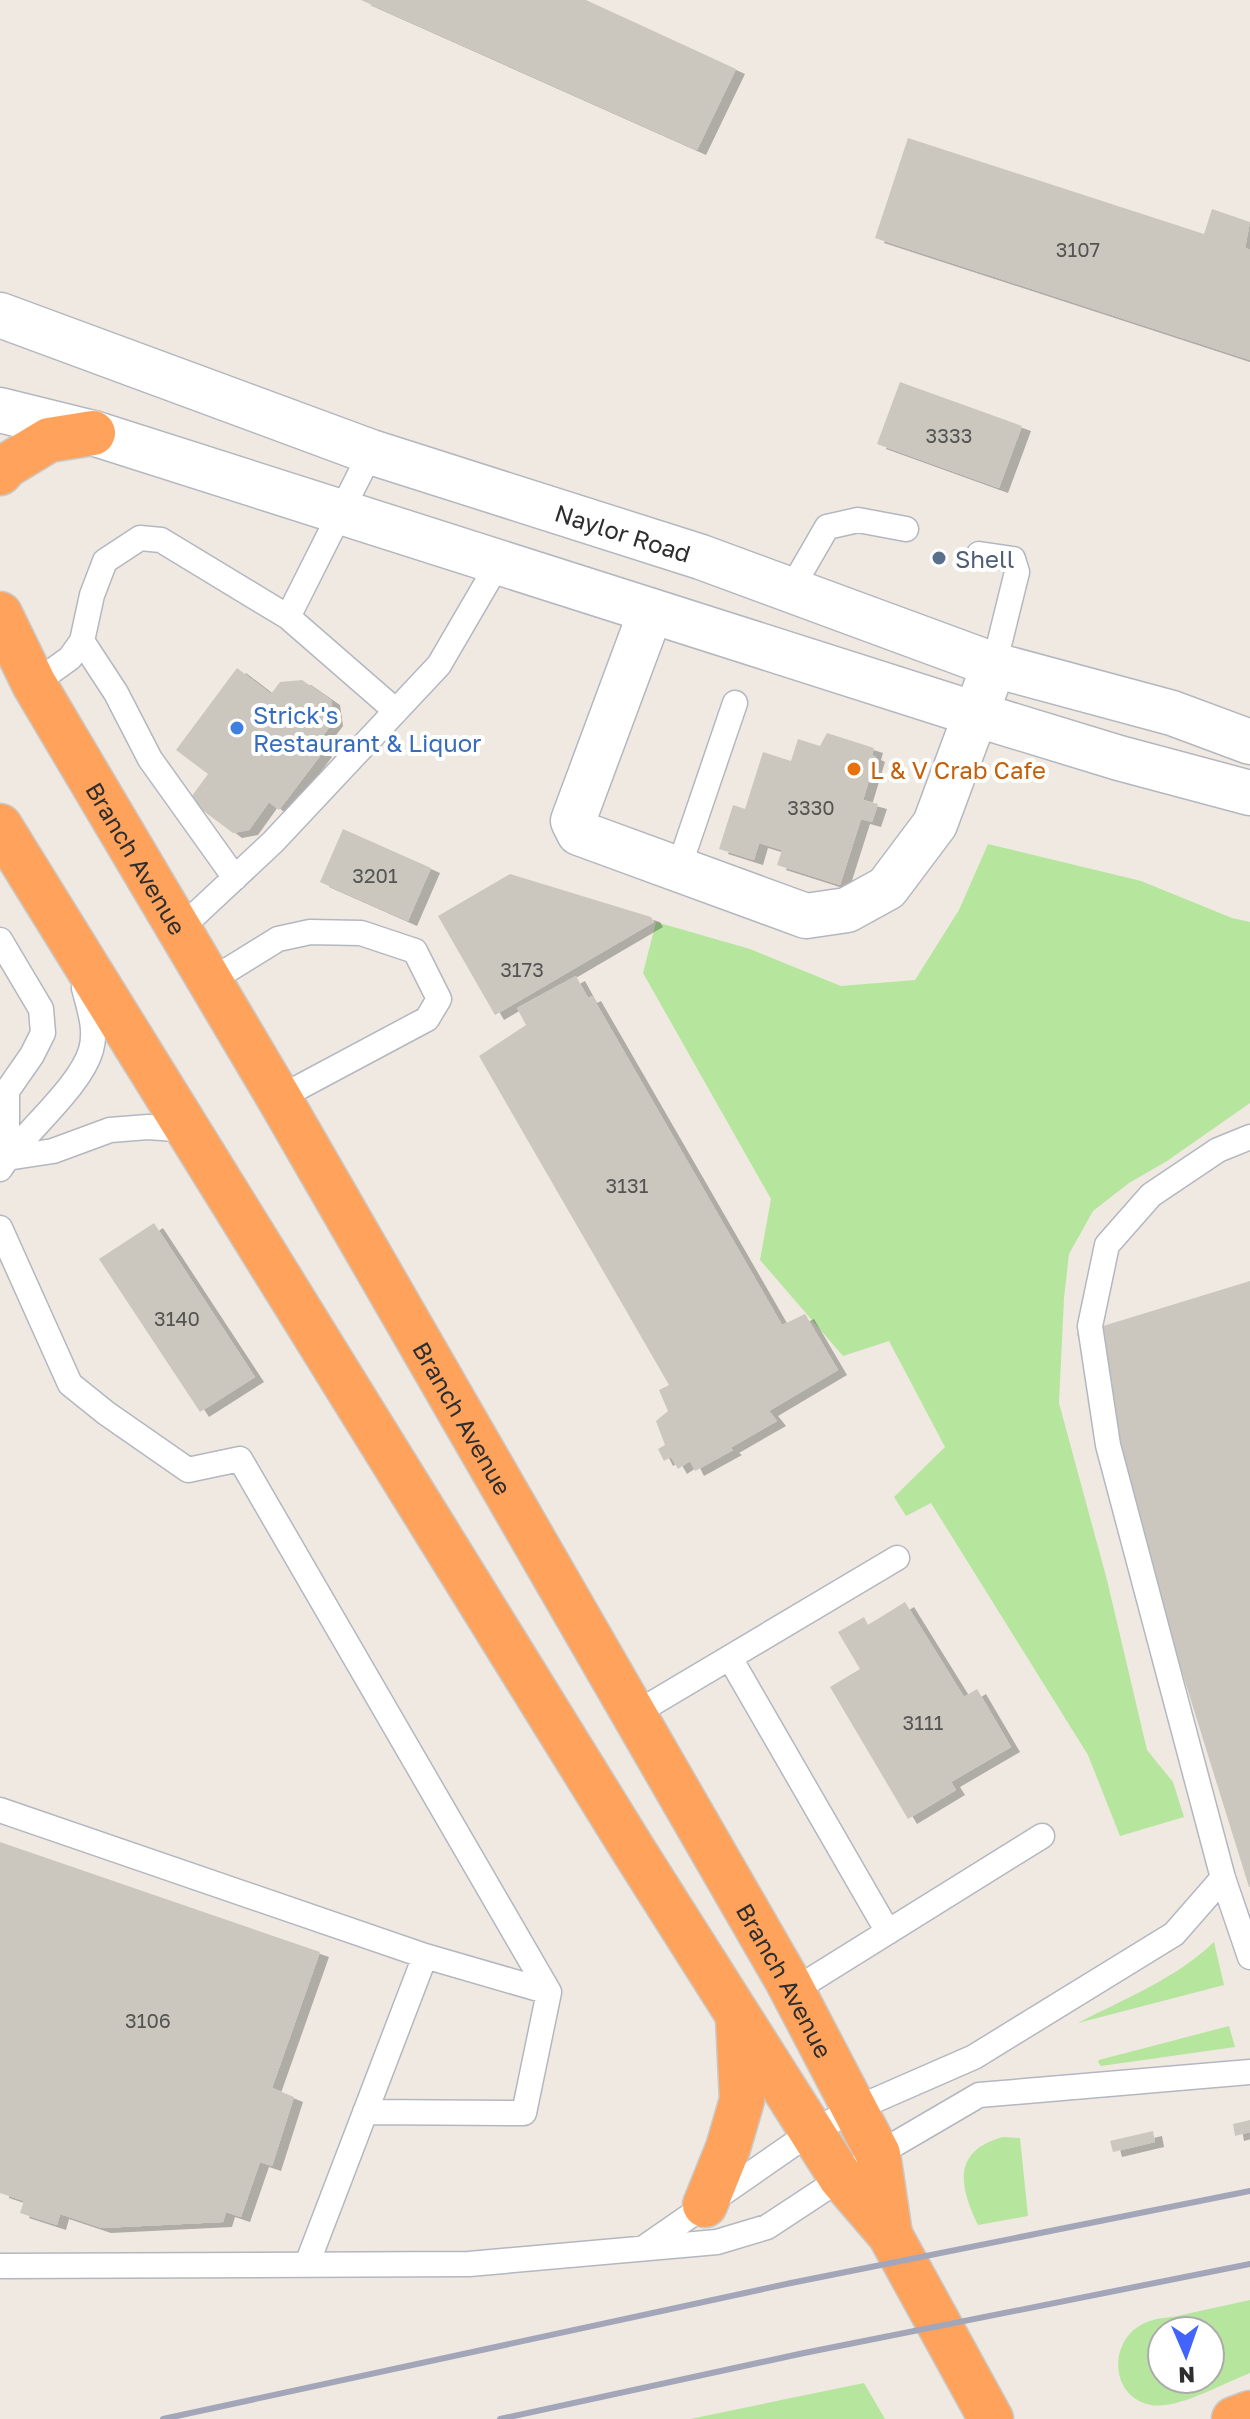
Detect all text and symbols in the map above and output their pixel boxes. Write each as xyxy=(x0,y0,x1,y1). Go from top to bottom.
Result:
house number: 3107 xyxy=(1056,237,1100,261)
house number: 3333 xyxy=(926,423,972,447)
street label: Naylor Road xyxy=(552,497,695,567)
place label: Shell xyxy=(955,544,1014,573)
marker: Shell xyxy=(930,549,948,567)
place label: Strick's Restaurant & Liquor xyxy=(253,700,481,757)
marker: Strick's Restaurant & Liquor xyxy=(228,719,246,737)
place label: L & V Crab Cafe xyxy=(870,755,1046,784)
marker: L & V Crab Cafe xyxy=(845,760,863,778)
street label: Branch Avenue xyxy=(81,777,193,939)
house number: 3330 xyxy=(787,795,835,819)
house number: 3201 xyxy=(352,863,398,887)
house number: 3173 xyxy=(500,957,544,981)
house number: 3131 xyxy=(606,1173,649,1197)
house number: 3140 xyxy=(154,1306,200,1330)
street label: Branch Avenue xyxy=(408,1336,519,1500)
house number: 3111 xyxy=(903,1710,944,1734)
street label: Branch Avenue xyxy=(731,1898,839,2062)
house number: 3106 xyxy=(125,2008,171,2032)
north arrow xyxy=(1146,2315,1226,2395)
text: N xyxy=(1178,2362,1196,2389)

